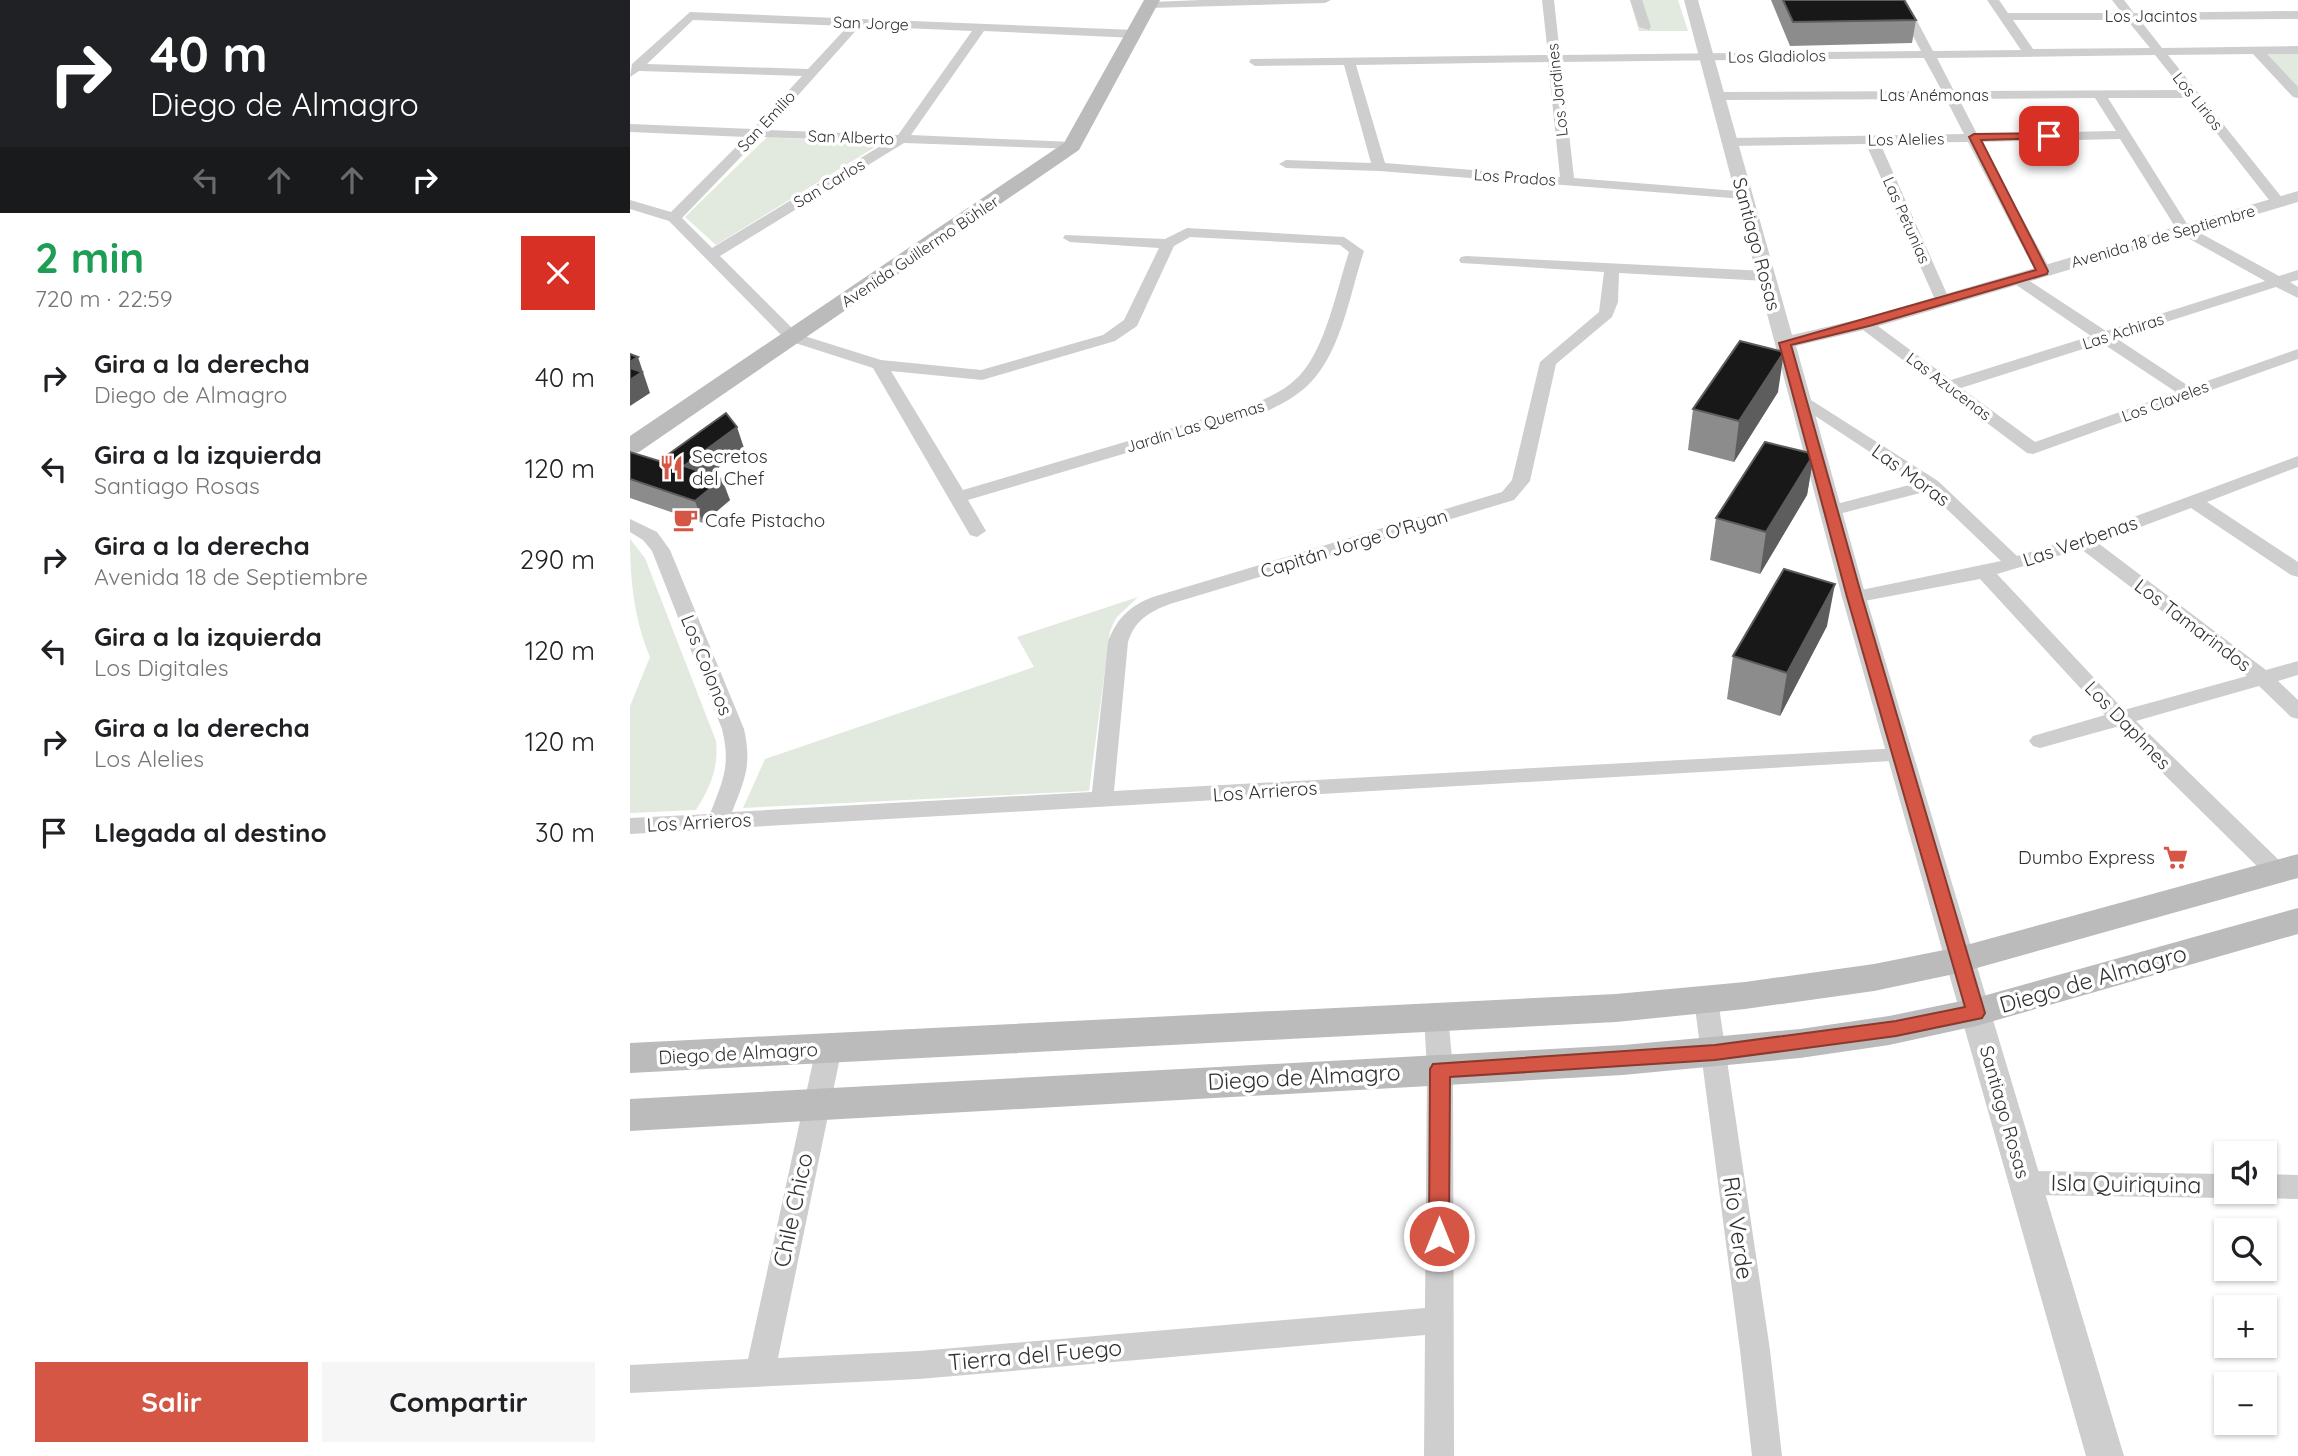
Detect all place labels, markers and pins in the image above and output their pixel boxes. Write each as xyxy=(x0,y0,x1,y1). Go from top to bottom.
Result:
pin xyxy=(2019,106,2079,166)
place label: Secretos del Chef xyxy=(692,444,768,490)
restaurant icon: Secretos del Chef xyxy=(658,453,686,481)
cafe icon: Cafe Pistacho xyxy=(671,506,699,534)
place label: Cafe Pistacho xyxy=(705,508,825,532)
supermarket icon: Dumbo Express xyxy=(2161,843,2189,871)
place label: Dumbo Express xyxy=(2018,845,2155,869)

